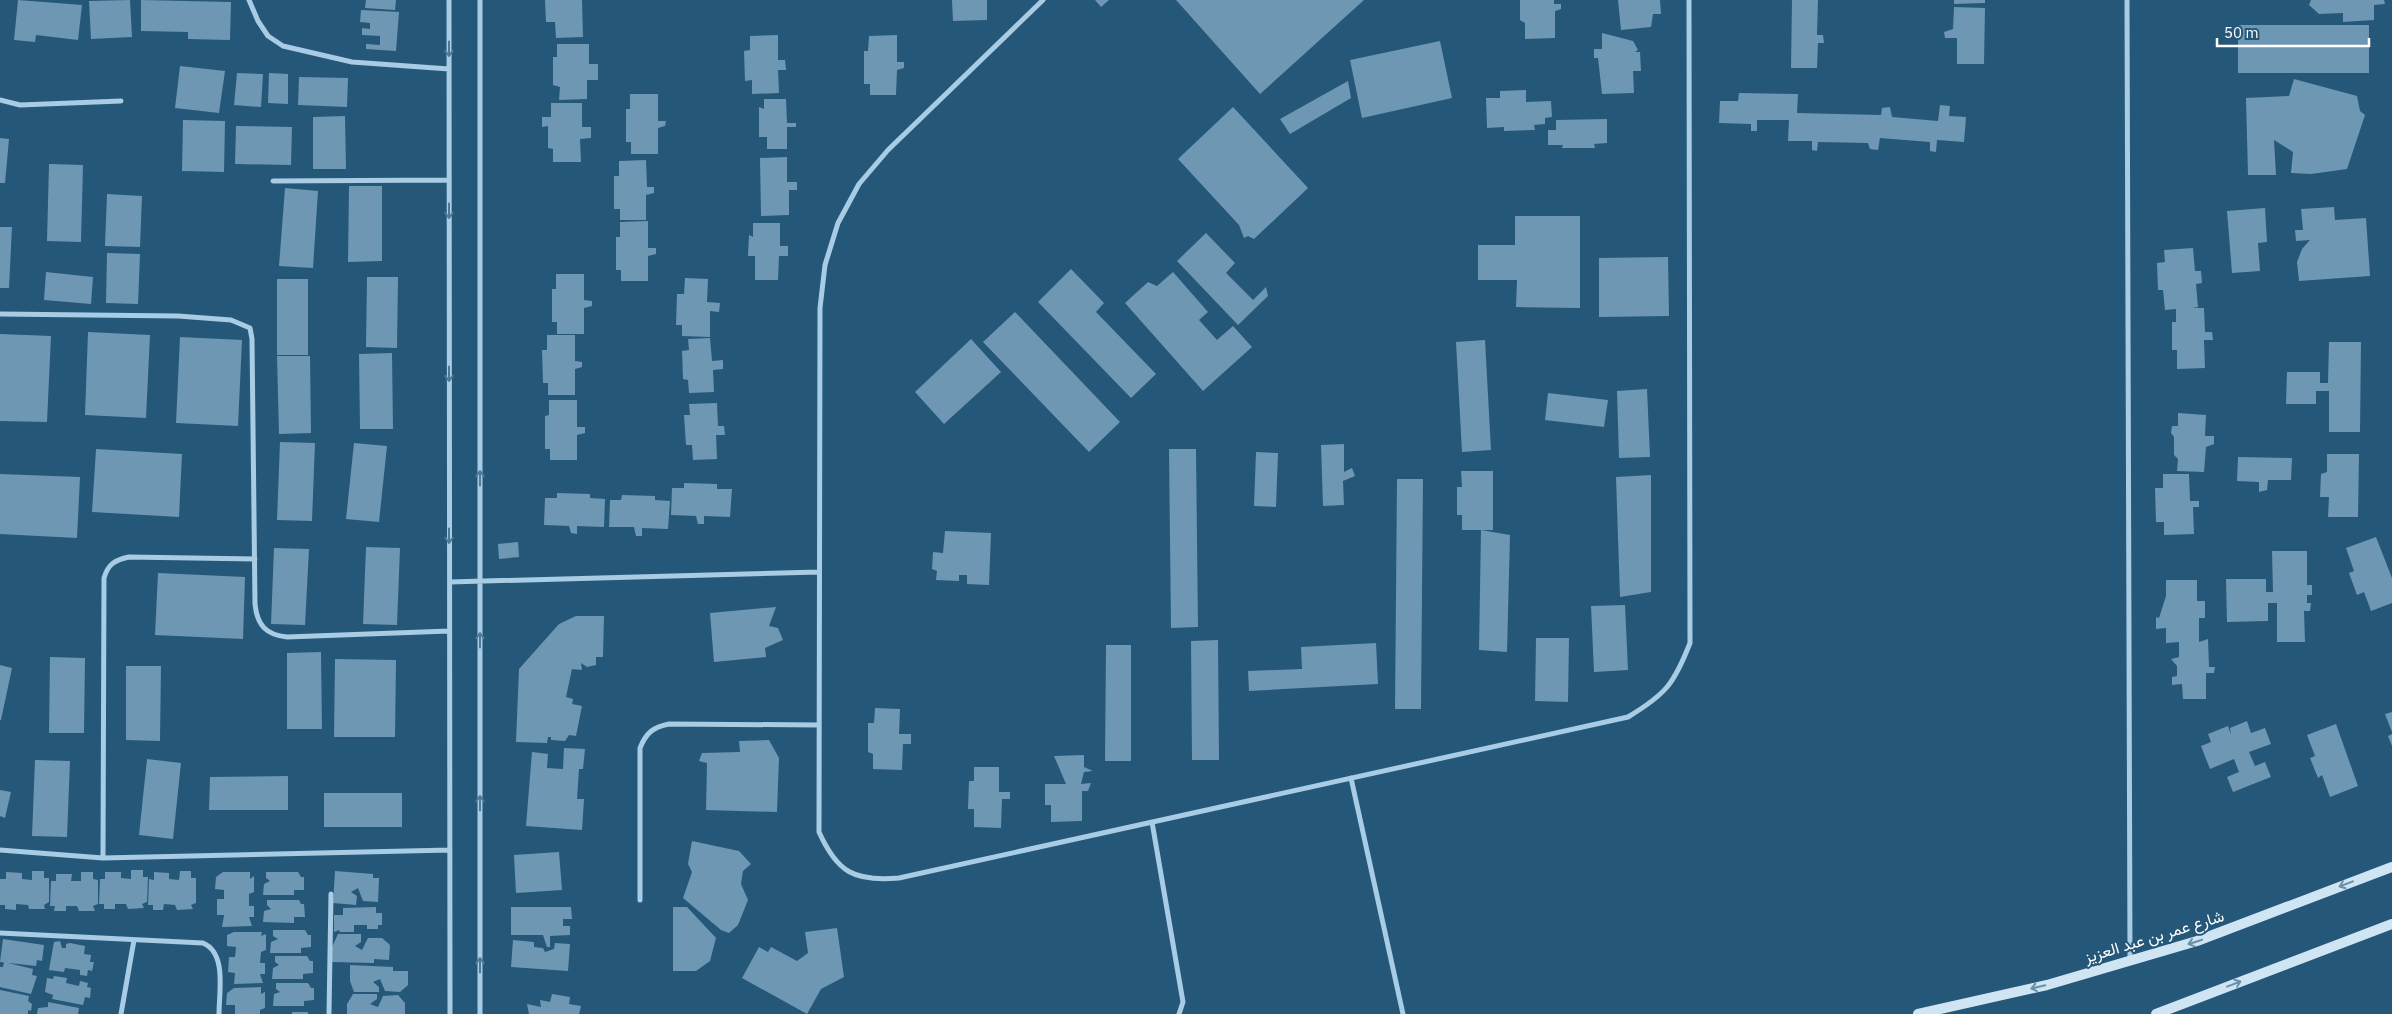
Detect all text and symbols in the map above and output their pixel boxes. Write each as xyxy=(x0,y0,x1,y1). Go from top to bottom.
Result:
scale bar xyxy=(2217,15,2370,47)
text: 50 m xyxy=(2224,23,2259,42)
one-way arrow xyxy=(444,40,454,56)
one-way arrow xyxy=(444,202,454,219)
one-way arrow xyxy=(444,365,454,381)
one-way arrow xyxy=(475,470,485,486)
one-way arrow xyxy=(444,528,454,544)
one-way arrow xyxy=(475,633,485,649)
one-way arrow xyxy=(475,795,485,812)
one-way arrow xyxy=(2339,880,2355,889)
street label: شارع عمر بن عبد العزيز xyxy=(2081,905,2227,969)
one-way arrow xyxy=(2187,937,2203,947)
one-way arrow xyxy=(475,958,485,974)
one-way arrow xyxy=(2226,979,2242,988)
one-way arrow xyxy=(2031,983,2047,992)

